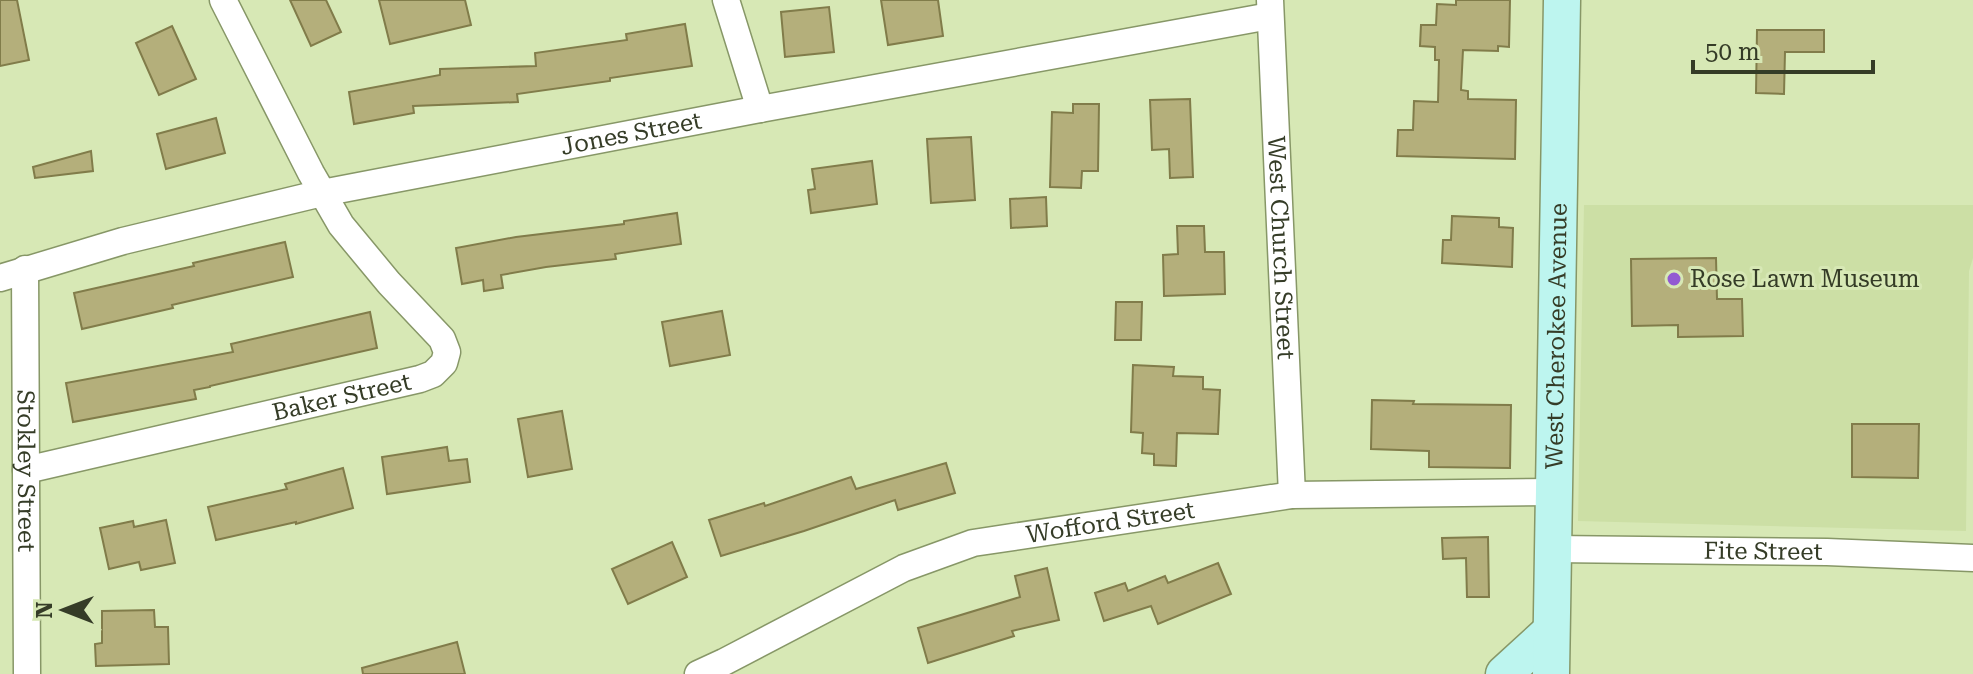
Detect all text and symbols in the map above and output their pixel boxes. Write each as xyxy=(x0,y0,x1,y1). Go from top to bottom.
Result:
scale bar xyxy=(1693,24,1873,74)
text: 50 m xyxy=(1705,38,1760,66)
street label: Jones Street xyxy=(558,106,704,161)
street label: West Church Street xyxy=(1262,135,1300,360)
street label: West Cherokee Avenue xyxy=(1540,203,1573,469)
place label: Rose Lawn Museum xyxy=(1690,265,1920,293)
marker: Rose Lawn Museum xyxy=(1665,270,1683,288)
street label: Baker Street xyxy=(270,368,414,427)
street label: Stokley Street xyxy=(12,390,40,552)
street label: Wofford Street xyxy=(1024,496,1197,549)
street label: Fite Street xyxy=(1703,537,1823,566)
north arrow xyxy=(24,570,104,650)
text: N xyxy=(32,601,57,618)

